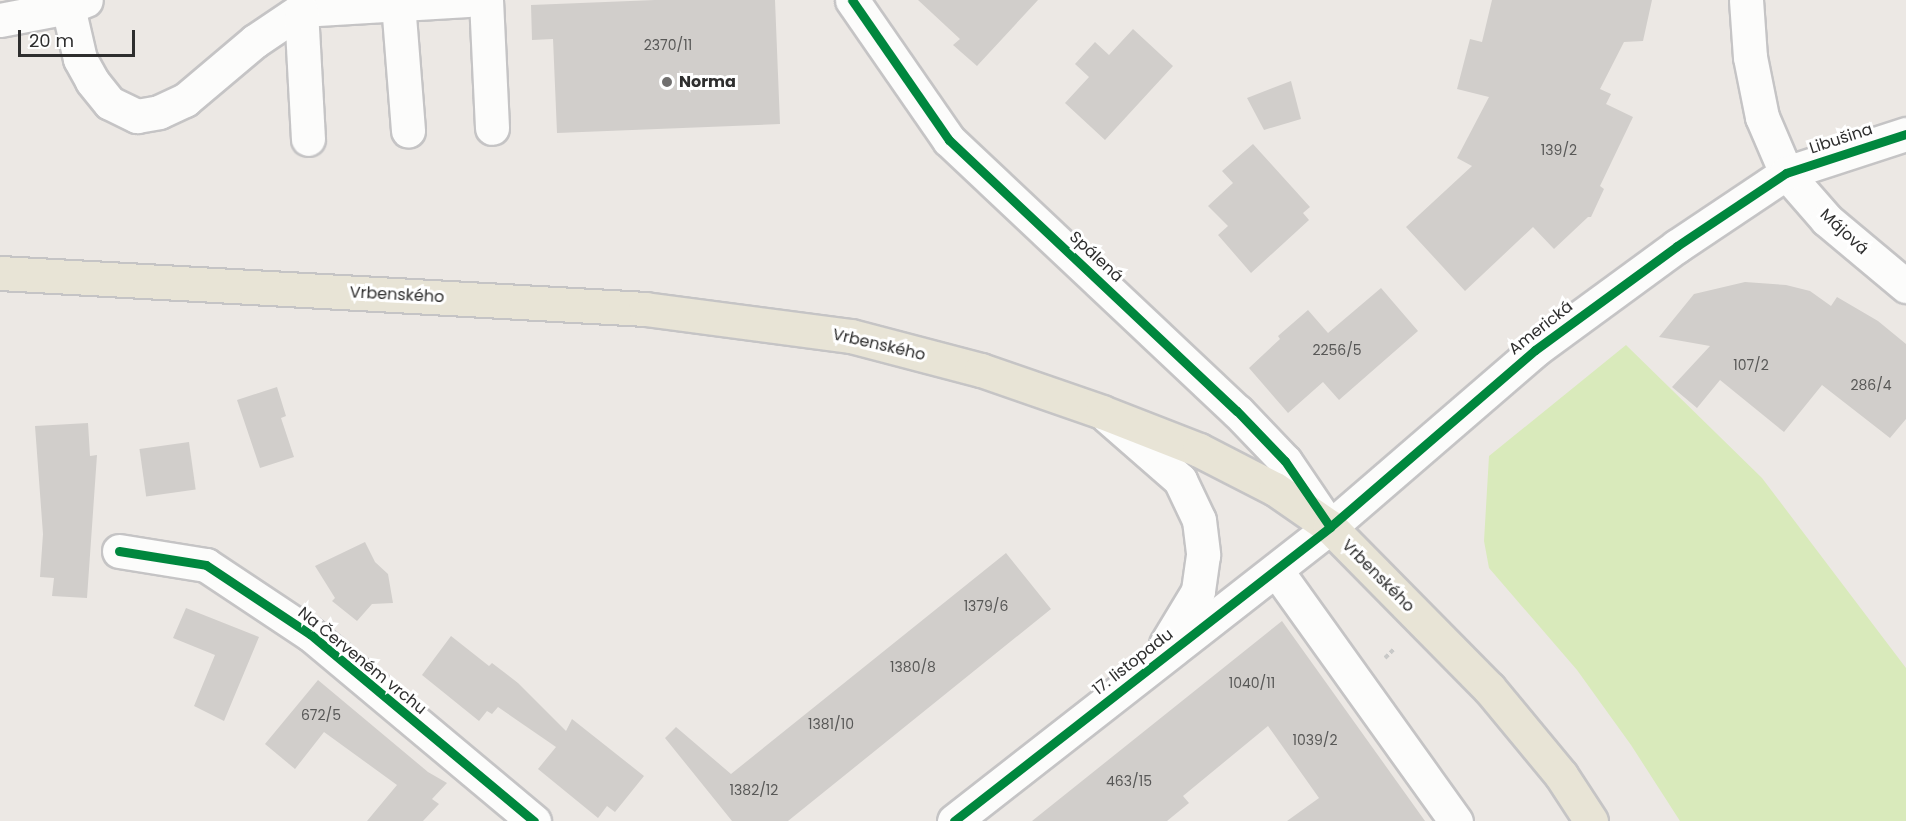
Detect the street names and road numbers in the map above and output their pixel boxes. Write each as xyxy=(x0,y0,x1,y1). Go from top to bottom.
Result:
street label: Libušina xyxy=(1807,120,1875,158)
street label: Májová xyxy=(1816,205,1872,259)
street label: Spálená xyxy=(1065,227,1127,287)
street label: Vrbenského xyxy=(349,283,445,307)
street label: Americká xyxy=(1505,297,1577,359)
street label: Vrbenského xyxy=(831,325,927,365)
street label: Vrbenského xyxy=(1338,536,1418,616)
street label: Na Červeném vrchu xyxy=(294,603,430,719)
street label: 17. listopadu xyxy=(1089,625,1177,699)

